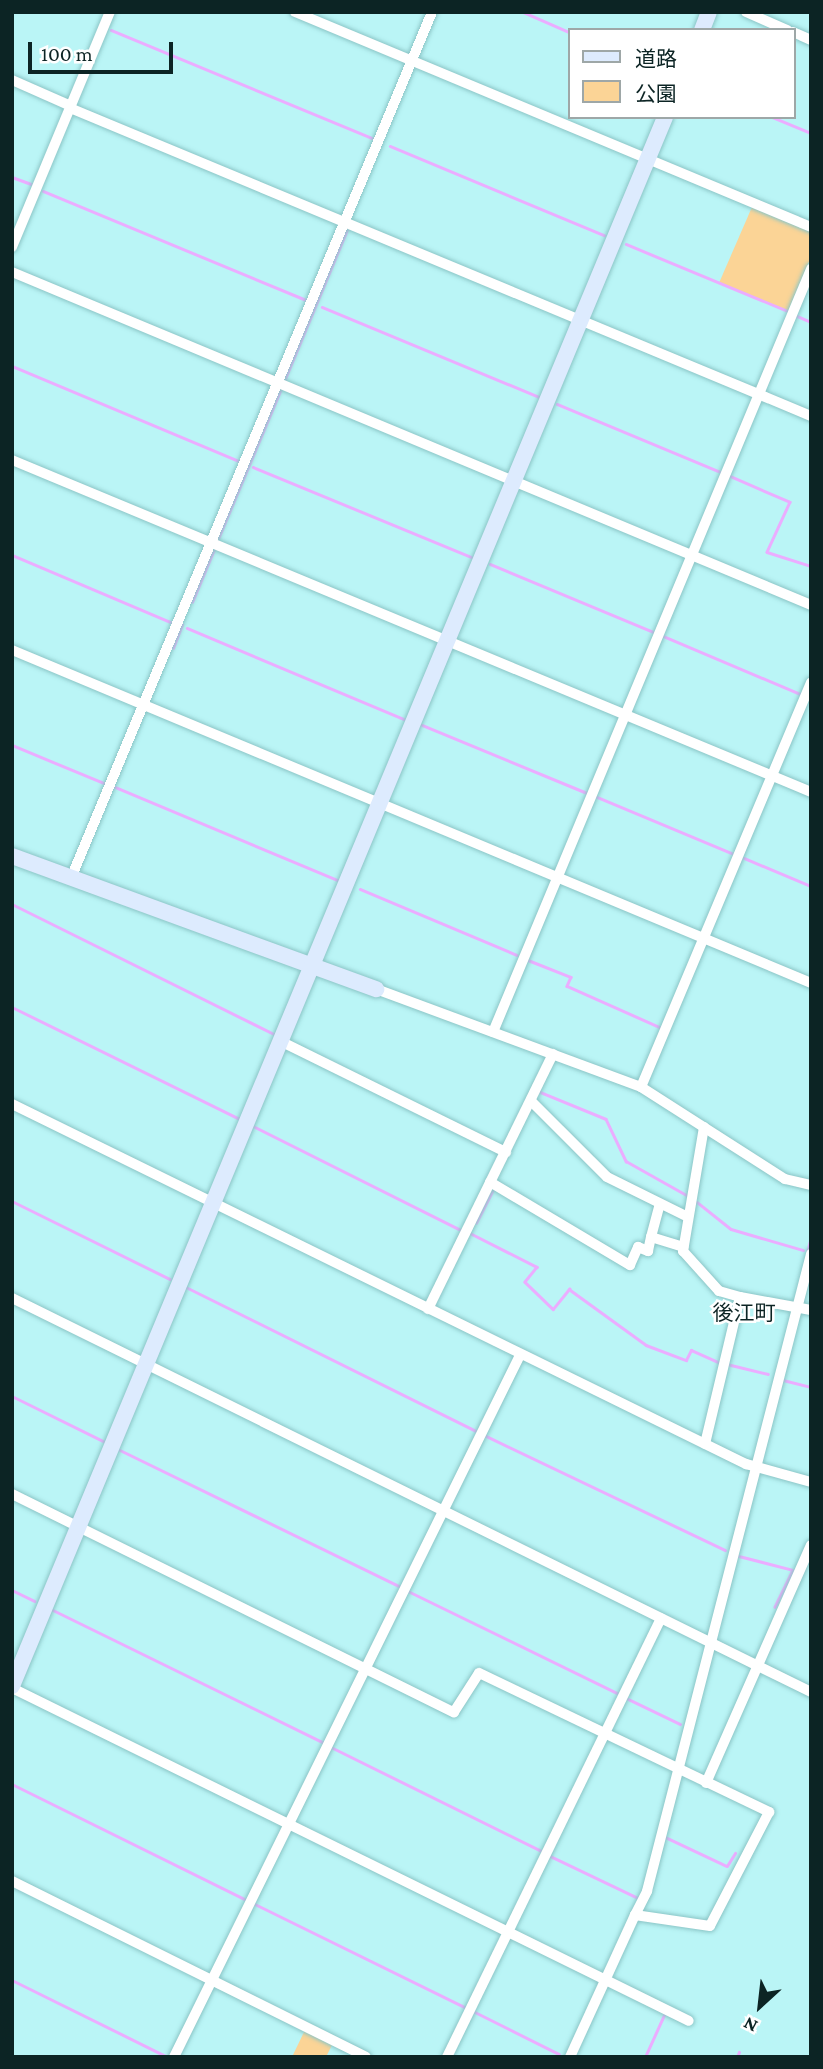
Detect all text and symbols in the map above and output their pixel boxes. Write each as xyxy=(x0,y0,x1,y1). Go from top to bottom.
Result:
scale bar xyxy=(32,28,177,72)
legend xyxy=(568,28,795,119)
text: 100 m xyxy=(41,42,93,66)
text: 道路 xyxy=(635,47,677,71)
text: 公園 xyxy=(635,82,677,106)
district label: 後江町 xyxy=(713,1300,775,1326)
north arrow xyxy=(725,1971,795,2041)
text: N xyxy=(740,2013,761,2037)

